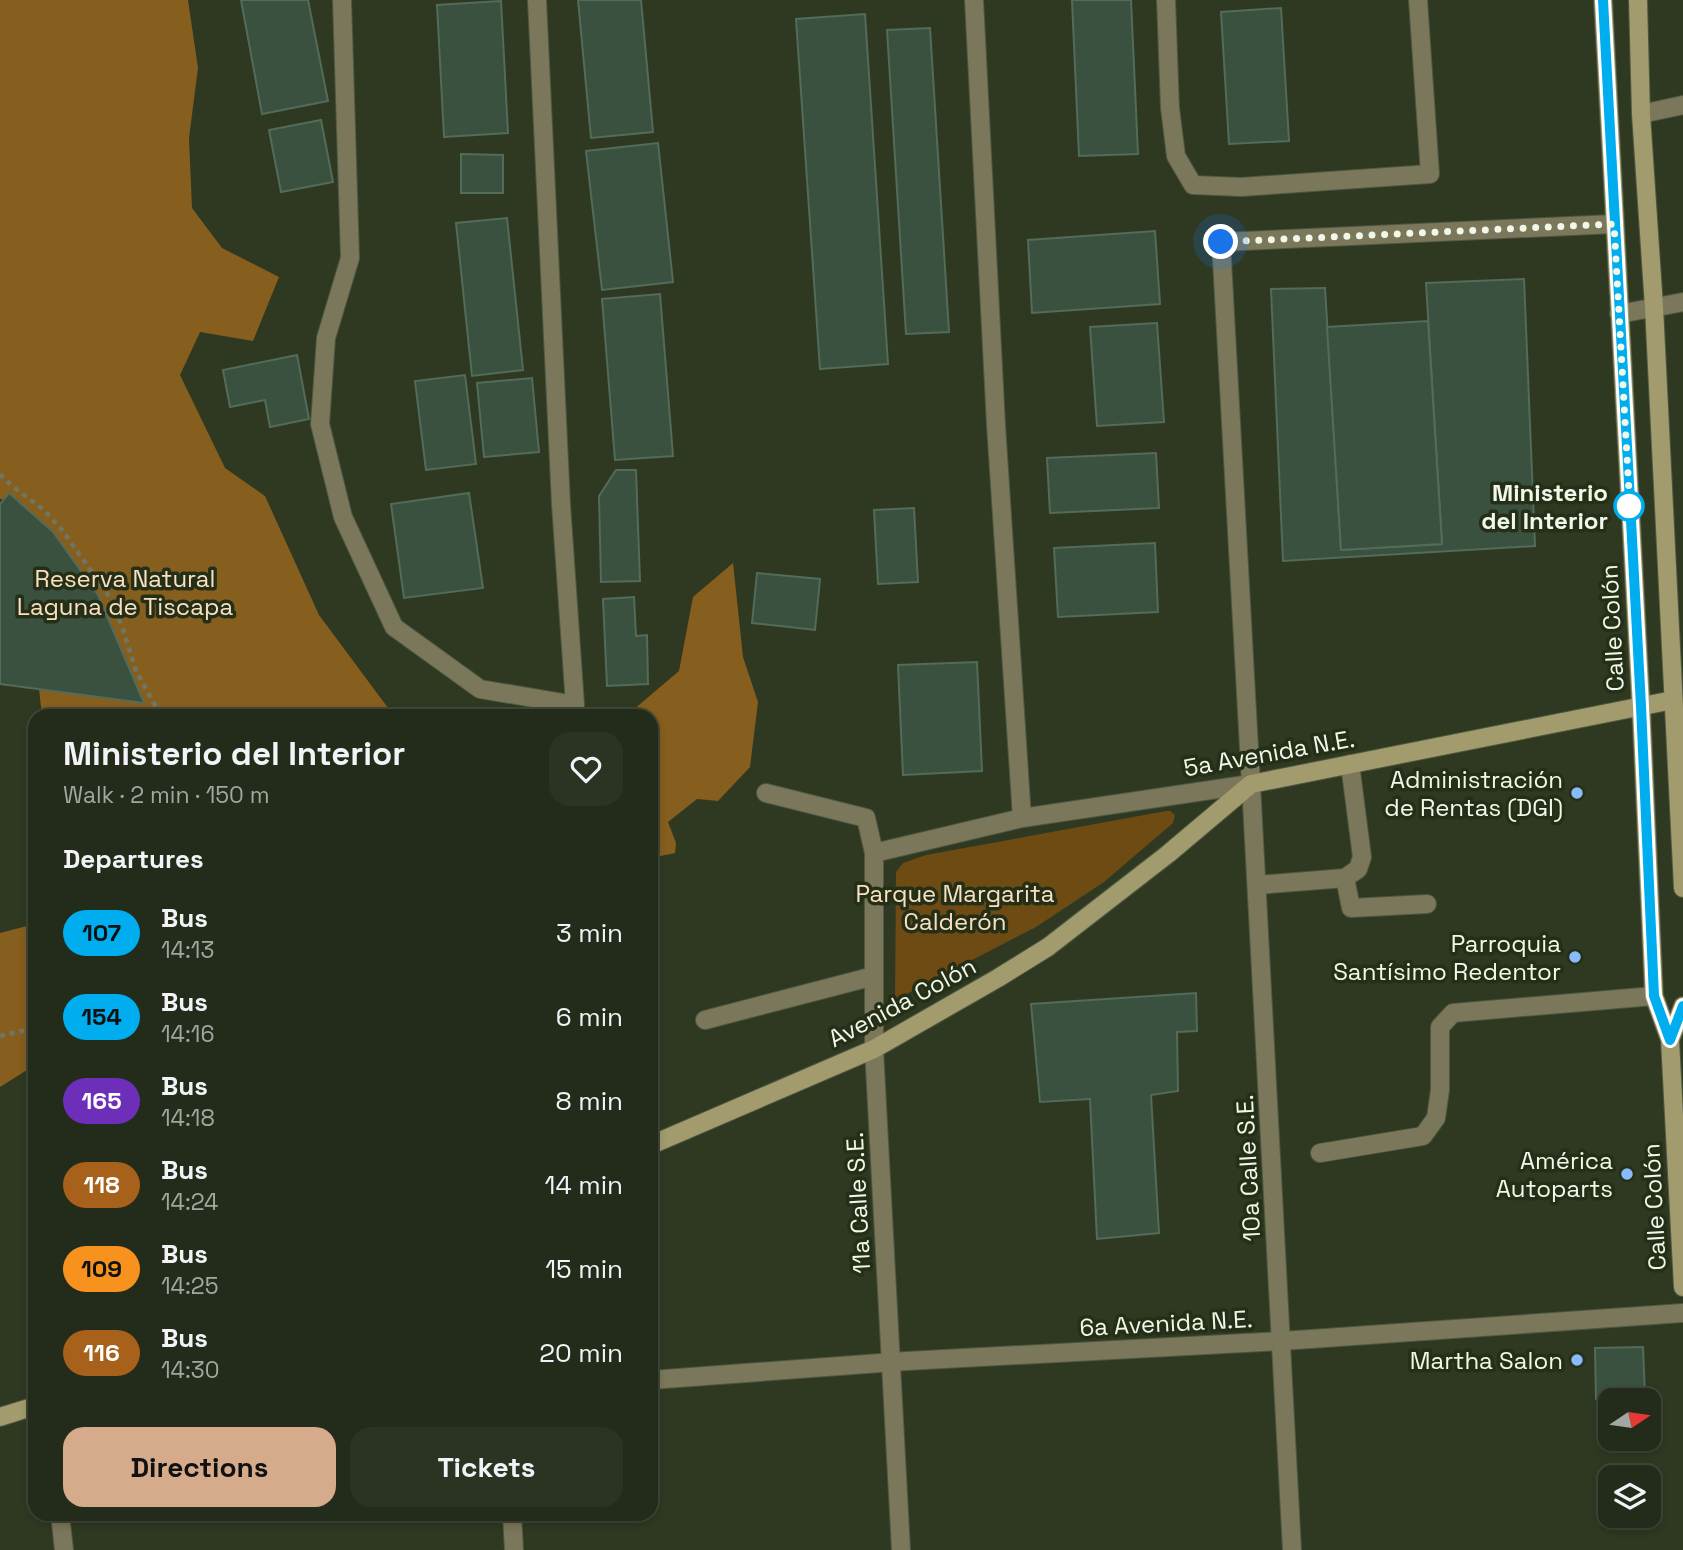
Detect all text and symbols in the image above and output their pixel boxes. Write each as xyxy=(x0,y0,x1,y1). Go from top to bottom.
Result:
your location xyxy=(1203,224,1238,259)
place label: Ministerio del Interior xyxy=(1481,477,1608,536)
marker: Ministerio del Interior xyxy=(1614,491,1644,521)
park label: Reserva Natural Laguna de Tiscapa xyxy=(17,563,233,622)
street label: Calle Colón xyxy=(1593,564,1631,692)
street label: 5a Avenida N.E. xyxy=(1181,723,1357,783)
button: heart xyxy=(549,732,623,806)
text: Ministerio del Interior xyxy=(63,733,405,775)
place label: Administración de Rentas (DGI) xyxy=(1384,764,1563,823)
text: Walk · 2 min · 150 m xyxy=(63,780,270,810)
marker: Administración de Rentas (DGI) xyxy=(1569,785,1585,801)
text: Departures xyxy=(63,842,204,876)
park label: Parque Margarita Calderón xyxy=(855,878,1055,937)
text: Bus xyxy=(161,901,208,935)
text: 3 min xyxy=(556,916,623,950)
text: 107 xyxy=(82,917,121,948)
place label: Parroquia Santísimo Redentor xyxy=(1333,928,1561,987)
text: 14:13 xyxy=(161,935,214,965)
marker: Parroquia Santísimo Redentor xyxy=(1567,949,1583,965)
street label: Avenida Colón xyxy=(823,950,981,1054)
text: Bus xyxy=(161,985,208,1019)
text: 6 min xyxy=(556,1000,623,1034)
text: 154 xyxy=(81,1001,122,1032)
text: 14:16 xyxy=(161,1019,215,1049)
text: Bus xyxy=(161,1069,208,1103)
text: 8 min xyxy=(555,1084,623,1118)
text: 165 xyxy=(81,1085,122,1116)
street label: 10a Calle S.E. xyxy=(1229,1094,1267,1242)
text: 14:18 xyxy=(161,1103,215,1133)
street label: 11a Calle S.E. xyxy=(839,1131,877,1275)
street label: Calle Colón xyxy=(1635,1143,1673,1271)
place label: América Autoparts xyxy=(1496,1145,1613,1204)
text: Bus xyxy=(161,1153,208,1187)
marker: América Autoparts xyxy=(1619,1166,1635,1182)
text: 14 min xyxy=(545,1168,623,1202)
text: 118 xyxy=(83,1169,120,1200)
text: 14:24 xyxy=(161,1187,218,1217)
text: Bus xyxy=(161,1237,208,1271)
text: 15 min xyxy=(545,1252,623,1286)
text: 109 xyxy=(81,1253,122,1284)
text: 14:25 xyxy=(161,1271,218,1301)
street label: 6a Avenida N.E. xyxy=(1079,1303,1253,1343)
text: Bus xyxy=(161,1321,208,1355)
text: 20 min xyxy=(539,1336,623,1370)
text: 116 xyxy=(83,1337,120,1368)
place label: Martha Salon xyxy=(1410,1345,1563,1376)
marker: Martha Salon xyxy=(1569,1352,1585,1368)
text: 14:30 xyxy=(161,1355,219,1385)
north arrow xyxy=(1598,1388,1661,1451)
map controls xyxy=(1598,1388,1661,1528)
button: Directions xyxy=(63,1427,336,1507)
button: Tickets xyxy=(350,1427,623,1507)
button: layers xyxy=(1598,1465,1661,1528)

